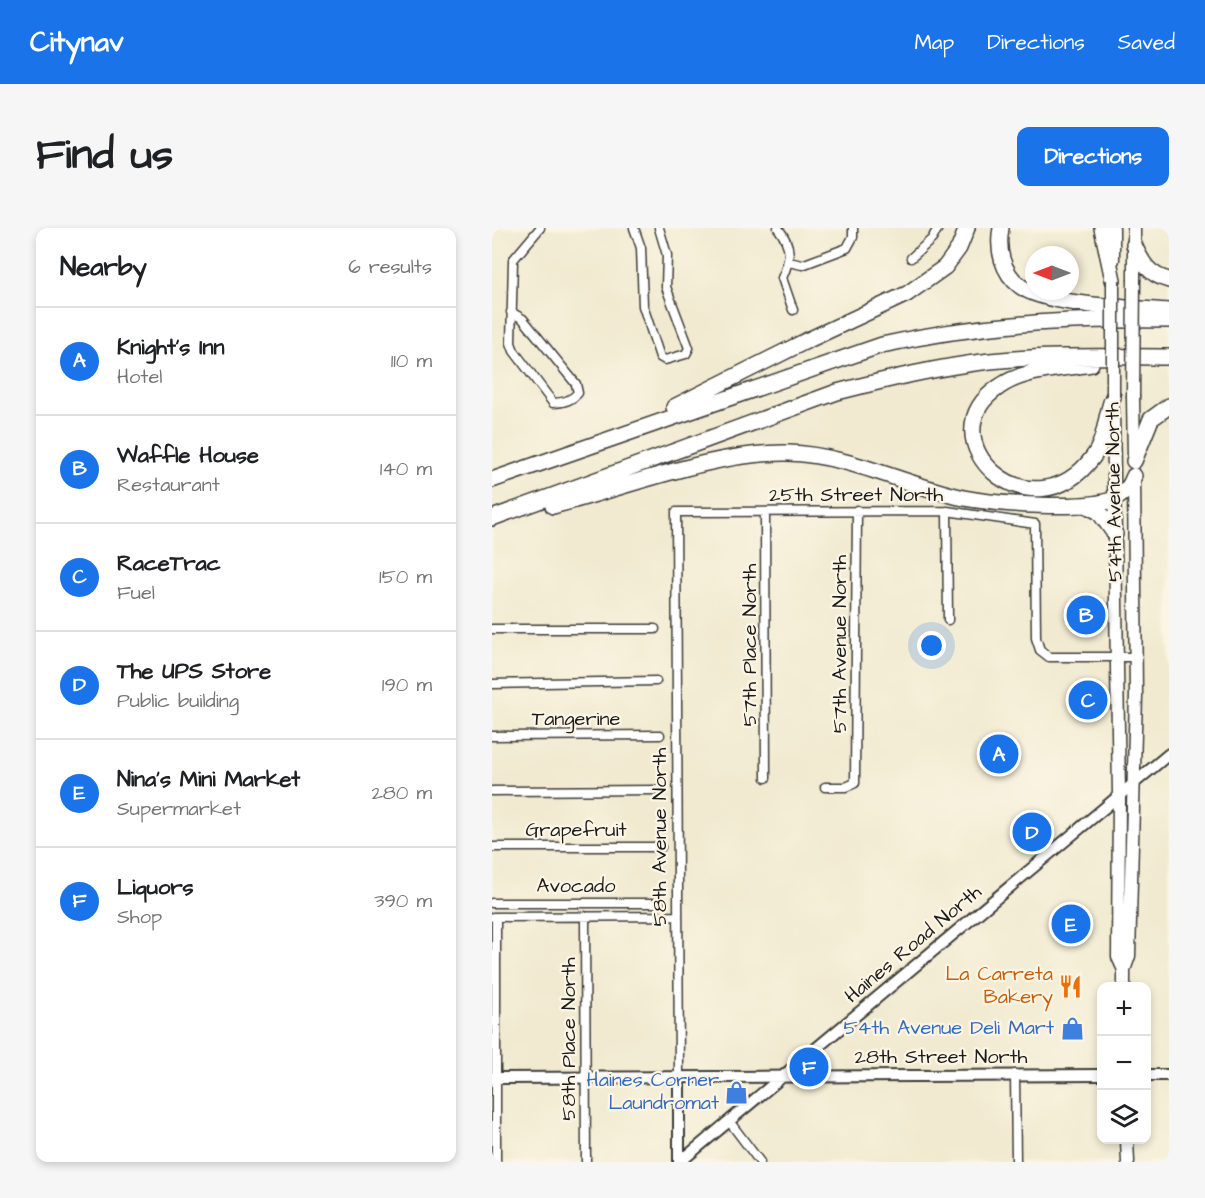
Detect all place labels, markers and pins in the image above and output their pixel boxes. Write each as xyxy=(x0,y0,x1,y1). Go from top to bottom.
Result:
pin: B xyxy=(1066,592,1106,638)
pin: C xyxy=(1068,678,1108,722)
pin: A xyxy=(980,732,1018,776)
pin: D xyxy=(1012,810,1052,854)
pin: E xyxy=(1052,902,1090,946)
place label: La Carreta Bakery xyxy=(945,960,1053,1012)
restaurant icon: La Carreta Bakery xyxy=(1058,973,1084,999)
place label: 54th Avenue Deli Mart xyxy=(843,1014,1054,1042)
shop icon: 54th Avenue Deli Mart xyxy=(1059,1015,1085,1041)
pin: F xyxy=(790,1044,828,1090)
place label: Haines Corner Laundromat xyxy=(587,1066,719,1117)
shop icon: Haines Corner Laundromat xyxy=(724,1079,750,1105)

